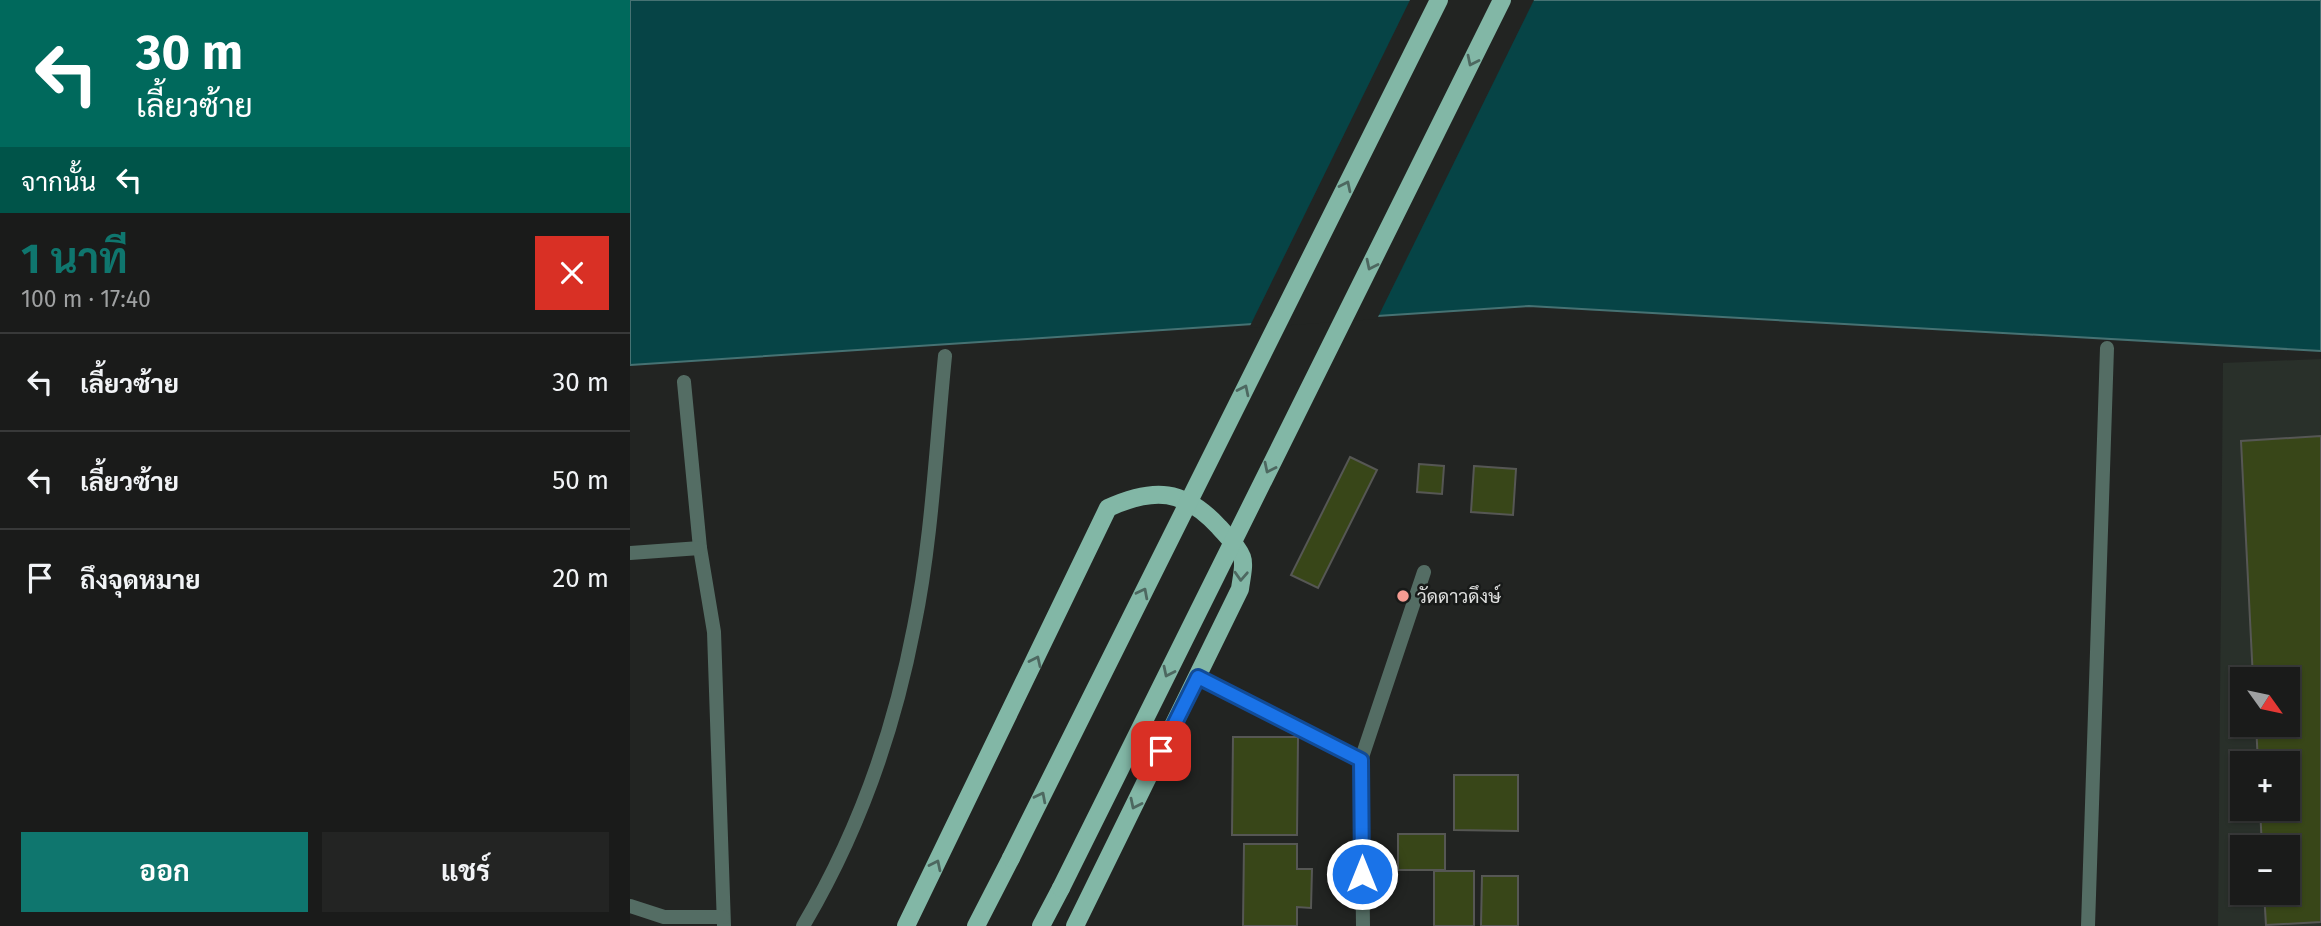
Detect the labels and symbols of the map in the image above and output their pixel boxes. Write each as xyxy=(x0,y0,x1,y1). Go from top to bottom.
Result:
one-way arrow xyxy=(1466,54,1480,66)
one-way arrow xyxy=(1337,181,1351,193)
one-way arrow xyxy=(1365,258,1379,270)
one-way arrow xyxy=(1236,385,1250,397)
one-way arrow xyxy=(1264,461,1278,474)
one-way arrow xyxy=(1234,571,1249,582)
place label: วัดดาวดึงษ์ xyxy=(1417,584,1502,608)
one-way arrow xyxy=(1134,588,1148,600)
marker: วัดดาวดึงษ์ xyxy=(1395,588,1411,604)
one-way arrow xyxy=(1028,656,1042,668)
one-way arrow xyxy=(1162,665,1176,677)
north arrow xyxy=(2230,667,2300,737)
pin xyxy=(1131,721,1191,781)
one-way arrow xyxy=(1033,792,1047,804)
one-way arrow xyxy=(1130,797,1144,809)
position arrow xyxy=(1325,837,1399,911)
one-way arrow xyxy=(928,860,942,872)

